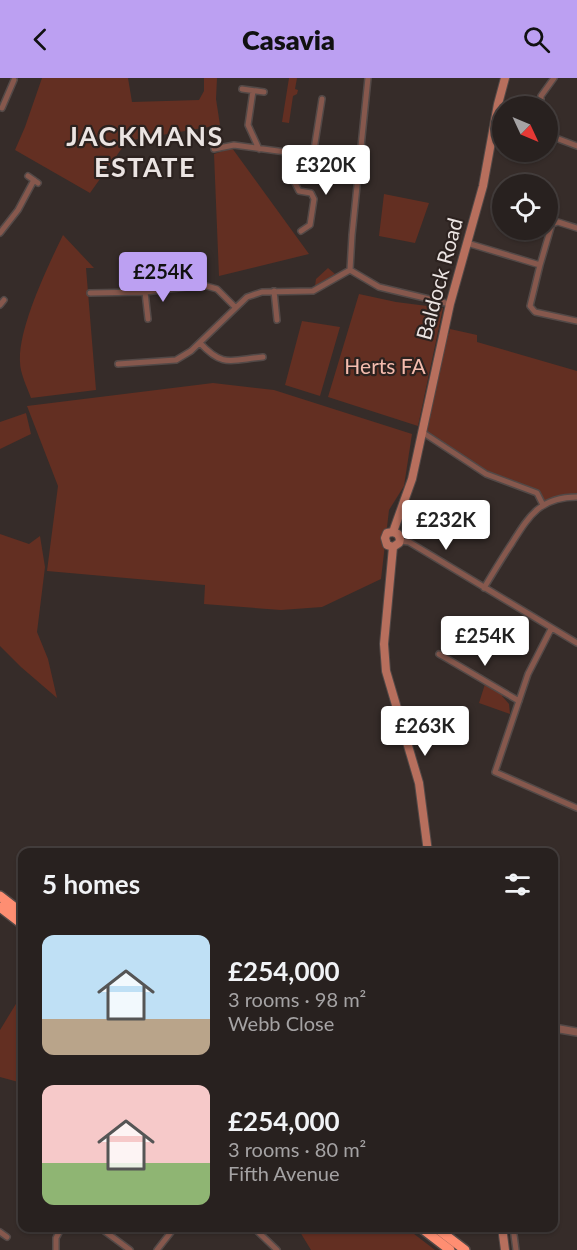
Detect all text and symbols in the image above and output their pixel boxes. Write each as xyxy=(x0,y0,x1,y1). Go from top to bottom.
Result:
icon: back xyxy=(24,23,57,56)
text: Casavia xyxy=(242,23,335,56)
icon: search xyxy=(520,23,553,56)
north arrow xyxy=(492,96,558,162)
map controls xyxy=(492,96,558,240)
district label: JACKMANS ESTATE xyxy=(66,119,224,183)
pin: £320K xyxy=(284,145,368,196)
text: £320K xyxy=(296,152,356,176)
button: locate xyxy=(492,174,558,240)
street label: Baldock Road xyxy=(410,215,467,342)
pin: £254K xyxy=(121,252,205,303)
text: £254K xyxy=(133,259,193,283)
park label: Herts FA xyxy=(344,353,426,378)
pin: £232K xyxy=(404,500,488,551)
text: £232K xyxy=(416,507,476,531)
pin: £254K xyxy=(443,616,527,667)
text: £254K xyxy=(455,623,515,647)
pin: £263K xyxy=(383,706,467,757)
text: £263K xyxy=(395,713,455,737)
text: 5 homes xyxy=(42,868,140,900)
icon: filters xyxy=(501,868,534,901)
text: £254,000 xyxy=(228,955,340,987)
icon: home xyxy=(90,959,162,1031)
text: 3 rooms · 98 m² xyxy=(228,987,366,1011)
text: Webb Close xyxy=(228,1011,334,1035)
text: £254,000 xyxy=(228,1105,340,1137)
icon: home xyxy=(90,1109,162,1181)
text: 3 rooms · 80 m² xyxy=(228,1137,366,1161)
text: Fifth Avenue xyxy=(228,1161,340,1185)

